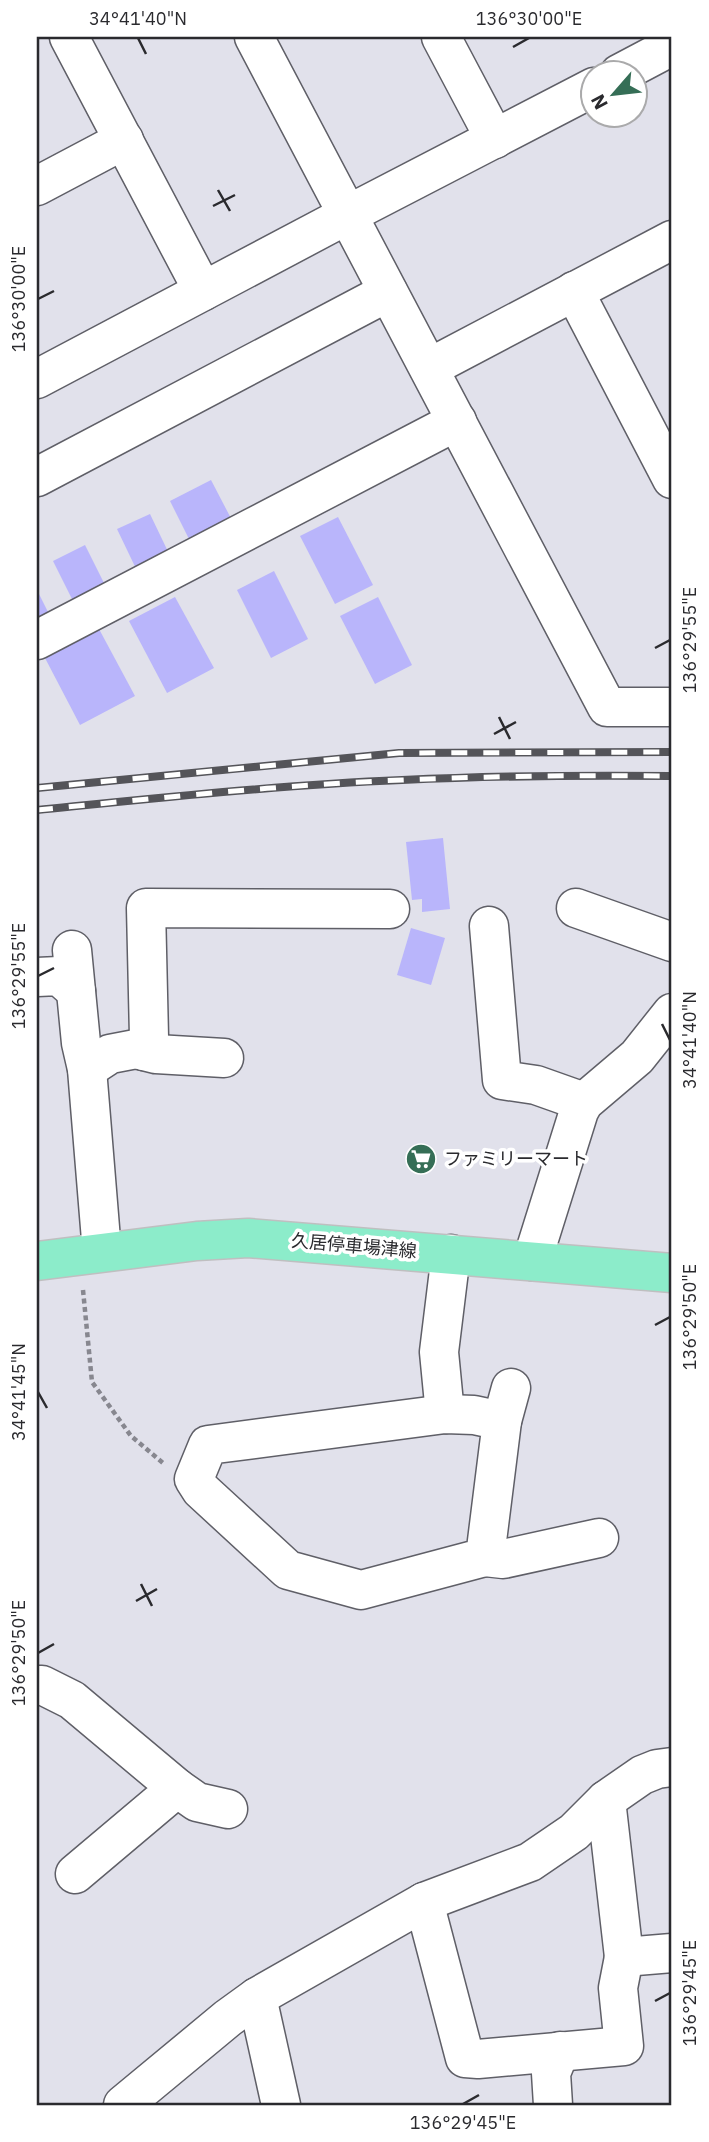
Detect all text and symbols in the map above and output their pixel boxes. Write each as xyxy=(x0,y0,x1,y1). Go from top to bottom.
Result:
text: 34°41'40"N xyxy=(89,7,187,30)
text: 136°30'00"E xyxy=(476,7,582,30)
north arrow xyxy=(580,60,650,130)
text: N xyxy=(585,90,613,114)
text: 136°30'00"E xyxy=(7,246,30,352)
text: 136°29'55"E xyxy=(678,587,701,693)
text: 136°29'55"E xyxy=(7,923,30,1029)
text: 34°41'40"N xyxy=(678,991,701,1089)
supermarket icon: ファミリーマート xyxy=(404,1142,438,1176)
place label: ファミリーマート xyxy=(444,1147,588,1170)
street label: 久居停車場津線 xyxy=(290,1229,418,1262)
text: 136°29'50"E xyxy=(678,1264,701,1370)
text: 34°41'45"N xyxy=(7,1343,30,1441)
text: 136°29'50"E xyxy=(7,1600,30,1706)
text: 136°29'45"E xyxy=(678,1940,701,2046)
text: 136°29'45"E xyxy=(410,2111,516,2134)

